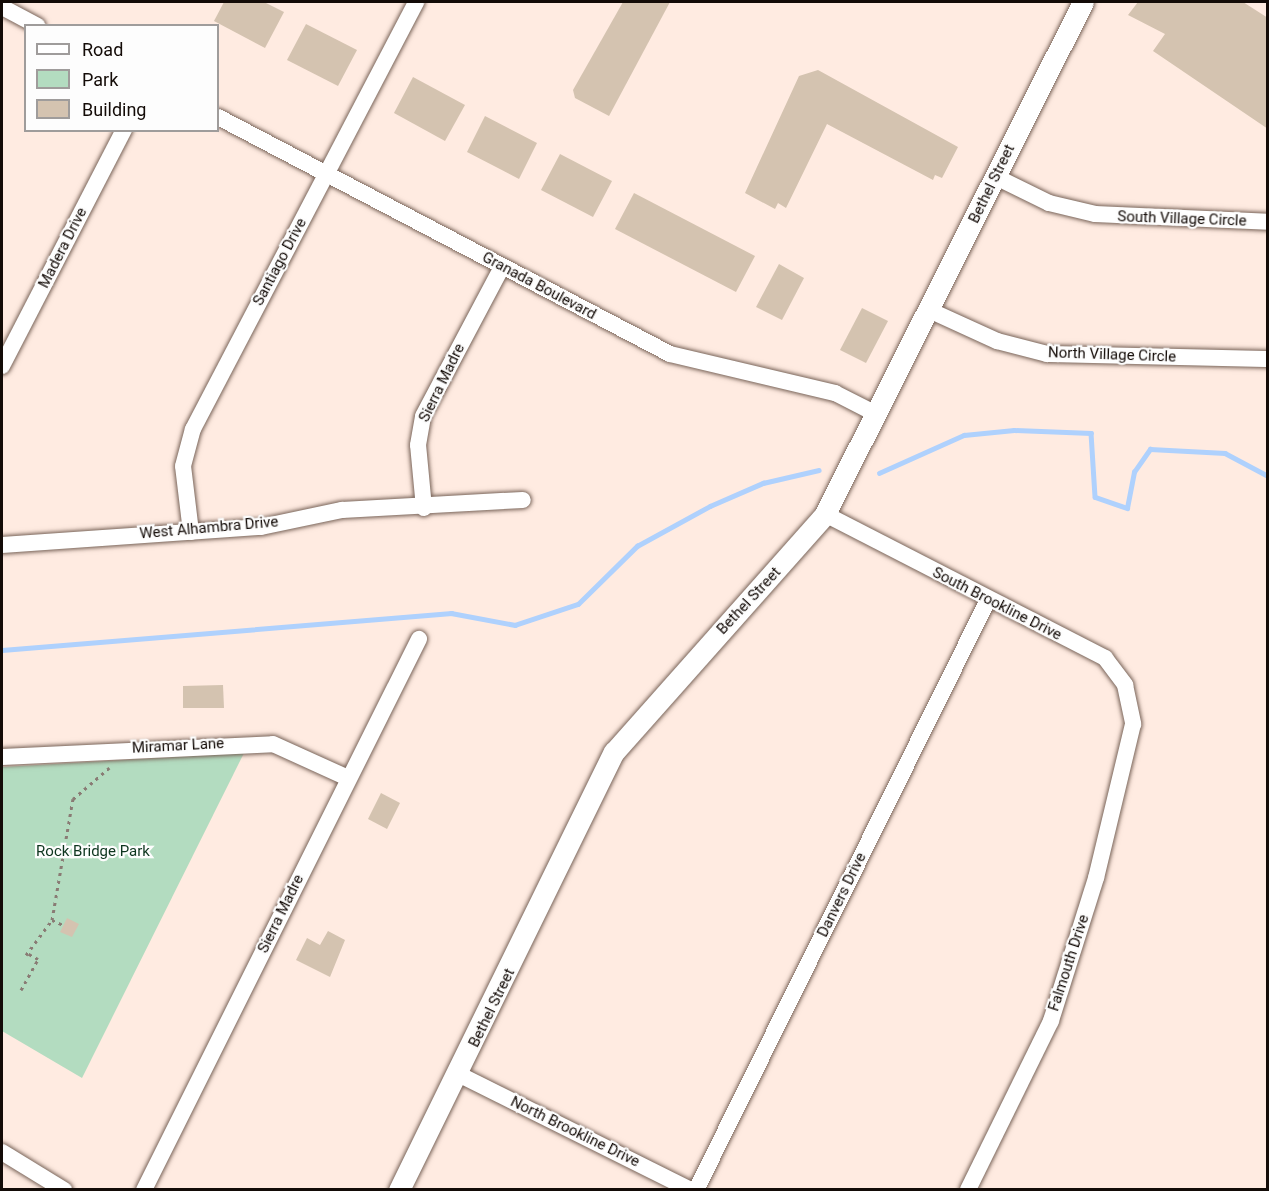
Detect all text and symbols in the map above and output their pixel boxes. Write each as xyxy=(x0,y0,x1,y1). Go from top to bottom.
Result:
legend xyxy=(24,24,219,132)
text: Road xyxy=(82,39,123,60)
text: Park xyxy=(82,69,118,90)
text: Building xyxy=(82,99,146,120)
street label: Bethel Street xyxy=(965,142,1019,226)
street label: Madera Drive xyxy=(35,205,91,291)
street label: South Village Circle xyxy=(1117,208,1247,230)
street label: Santiago Drive xyxy=(249,215,311,309)
street label: Granada Boulevard xyxy=(479,248,599,324)
street label: Sierra Madre xyxy=(415,341,469,425)
street label: North Village Circle xyxy=(1048,344,1176,366)
street label: West Alhambra Drive xyxy=(139,513,279,543)
street label: Bethel Street xyxy=(713,564,785,638)
street label: South Brookline Drive xyxy=(929,564,1065,644)
street label: Miramar Lane xyxy=(131,735,225,757)
park label: Rock Bridge Park xyxy=(36,843,150,861)
street label: Danvers Drive xyxy=(814,850,870,940)
street label: Sierra Madre xyxy=(254,872,308,956)
street label: Falmouth Drive xyxy=(1045,912,1093,1014)
street label: Bethel Street xyxy=(465,966,519,1050)
street label: North Brookline Drive xyxy=(507,1093,643,1171)

